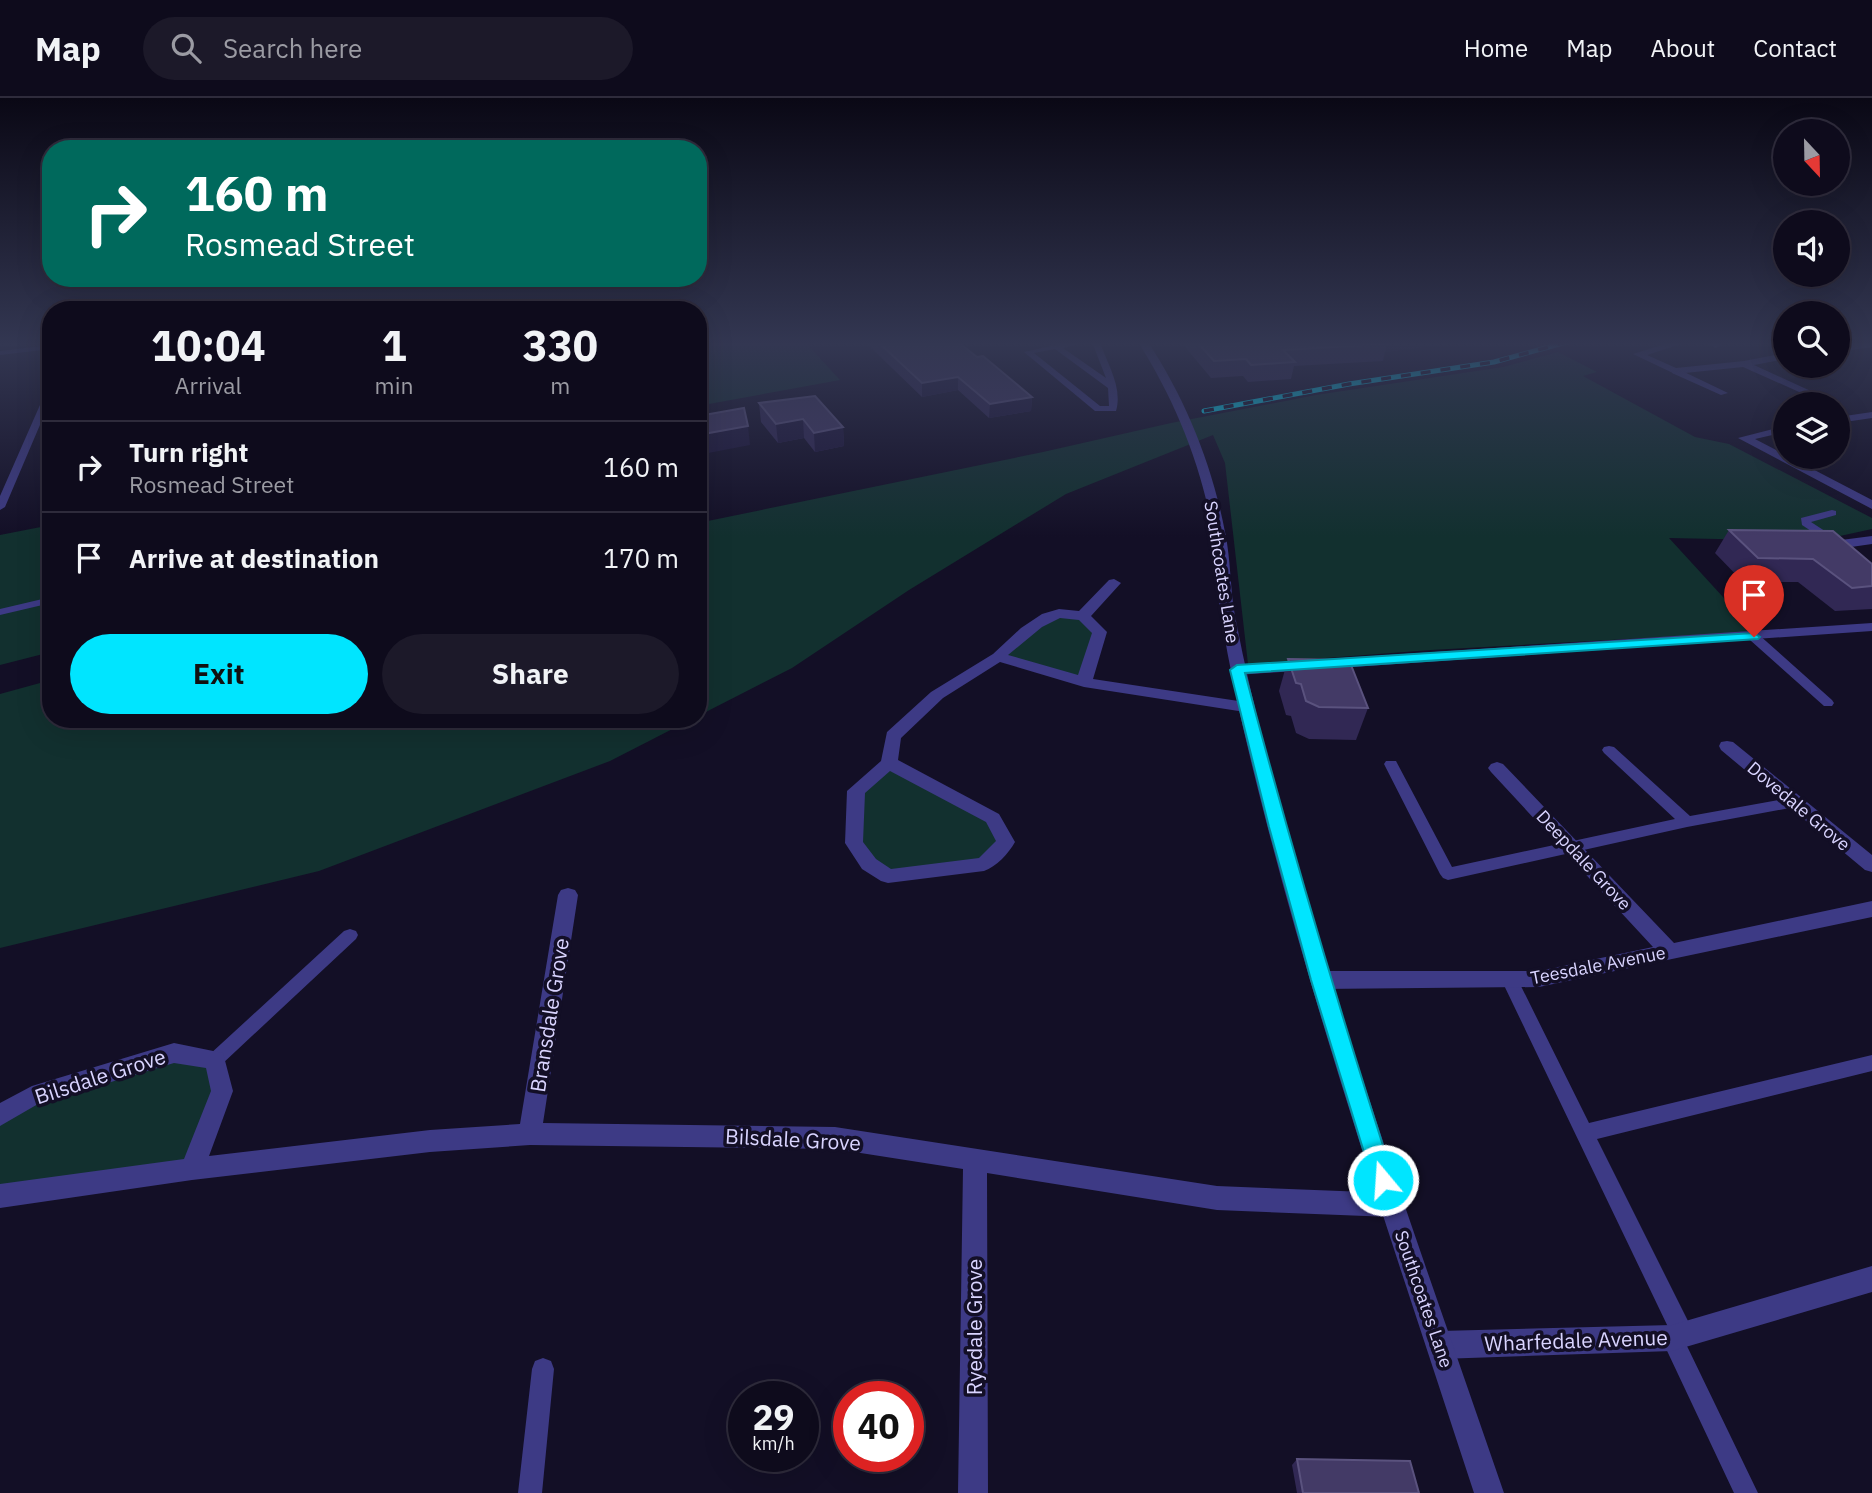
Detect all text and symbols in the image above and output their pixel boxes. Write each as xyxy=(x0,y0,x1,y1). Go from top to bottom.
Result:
search box xyxy=(143,17,633,80)
text: Map xyxy=(35,27,101,70)
icon: search xyxy=(167,29,205,67)
text: Search here xyxy=(223,31,362,65)
text: Home xyxy=(1464,32,1528,64)
text: Map xyxy=(1566,32,1612,64)
text: About xyxy=(1650,32,1715,64)
text: Contact xyxy=(1753,32,1837,64)
north arrow xyxy=(1773,119,1850,196)
map controls xyxy=(1773,119,1850,469)
text: 160 m xyxy=(185,161,329,224)
icon: right xyxy=(70,168,161,259)
button: sound xyxy=(1773,210,1850,287)
text: Rosmead Street xyxy=(185,223,415,265)
button: search xyxy=(1773,301,1850,378)
text: 10:04 xyxy=(151,318,266,373)
text: 1 xyxy=(381,318,407,373)
text: 330 xyxy=(522,318,598,373)
text: Arrival xyxy=(175,370,242,400)
text: min xyxy=(375,370,413,400)
text: m xyxy=(550,370,570,400)
button: layers xyxy=(1773,392,1850,469)
text: Turn right xyxy=(129,435,248,469)
icon: right xyxy=(70,448,108,486)
text: 160 m xyxy=(603,450,679,484)
text: Rosmead Street xyxy=(129,469,294,499)
street label: Southcoates Lane xyxy=(1199,499,1245,645)
icon: arrive xyxy=(70,539,108,577)
text: Arrive at destination xyxy=(129,541,379,575)
text: 170 m xyxy=(603,541,679,575)
pin xyxy=(1724,565,1784,637)
icon: arrive xyxy=(1735,576,1773,614)
button: Exit xyxy=(70,634,368,714)
button: Share xyxy=(382,634,679,714)
street label: Dovedale Grove xyxy=(1743,756,1855,856)
street label: Deepdale Grove xyxy=(1532,805,1636,915)
street label: Bransdale Grove xyxy=(523,936,575,1094)
street label: Teesdale Avenue xyxy=(1529,941,1667,989)
street label: Bilsdale Grove xyxy=(31,1042,169,1110)
street label: Bilsdale Grove xyxy=(724,1121,862,1157)
position arrow xyxy=(1346,1143,1420,1217)
street label: Southcoates Lane xyxy=(1390,1227,1458,1371)
street label: Ryedale Grove xyxy=(960,1259,988,1395)
street label: Wharfedale Avenue xyxy=(1484,1323,1668,1357)
speed limit sign: 40 xyxy=(833,1381,924,1472)
text: 29 xyxy=(752,1394,795,1440)
text: km/h xyxy=(752,1432,795,1455)

